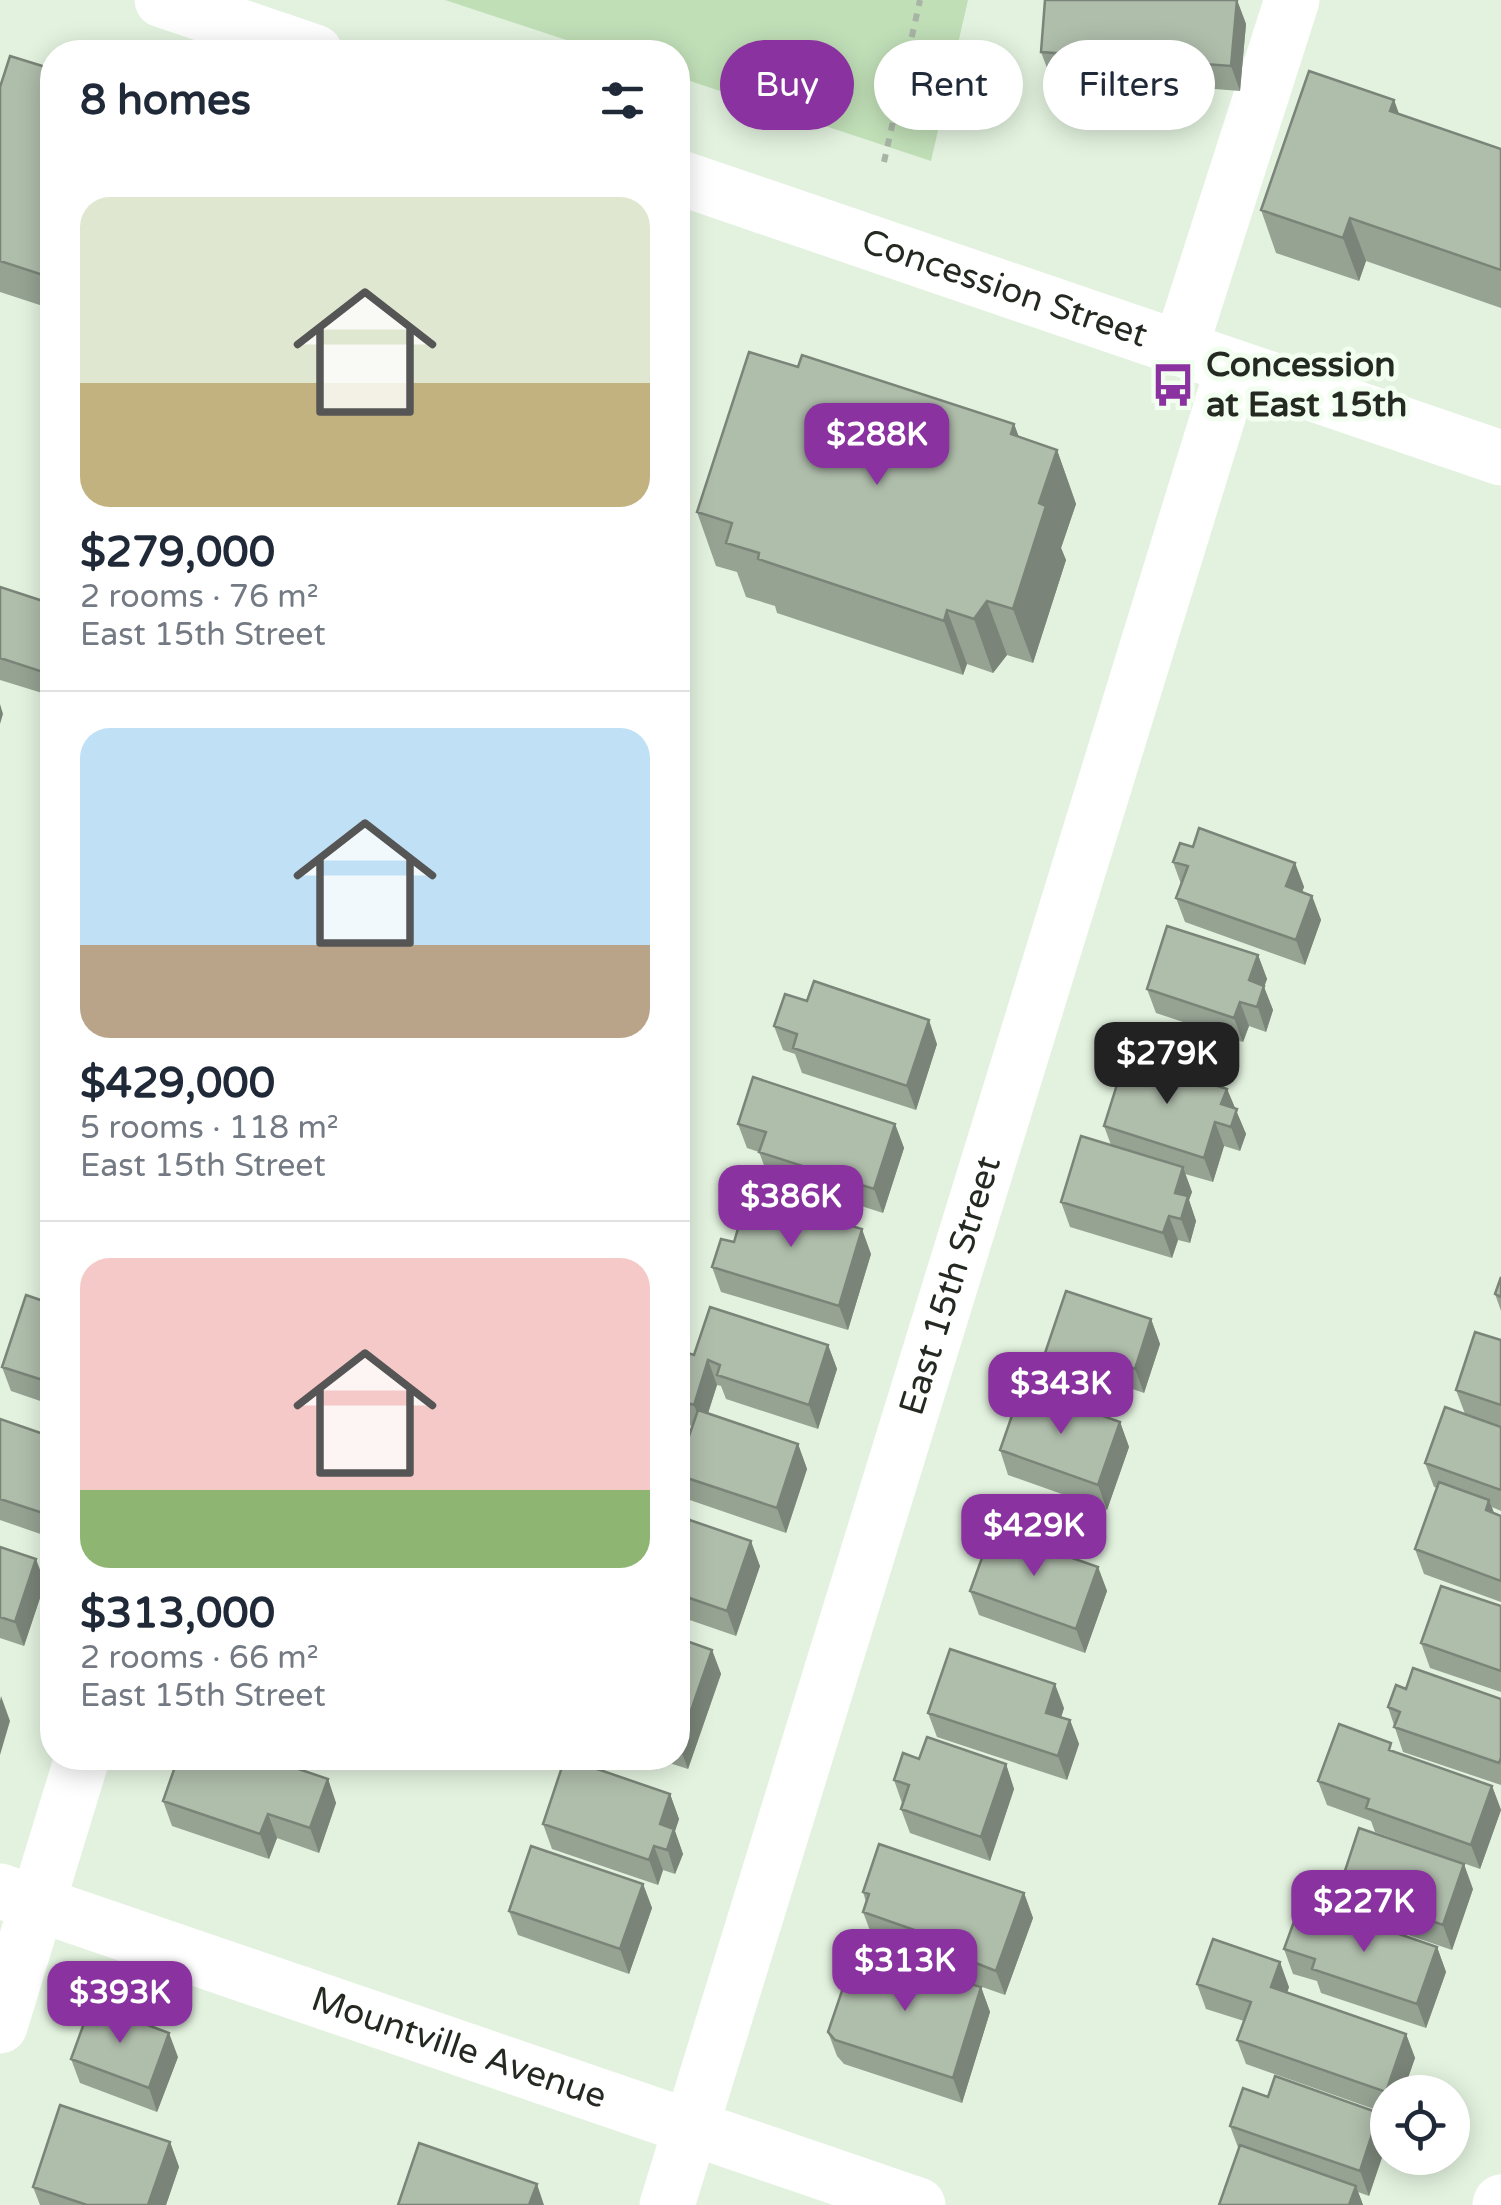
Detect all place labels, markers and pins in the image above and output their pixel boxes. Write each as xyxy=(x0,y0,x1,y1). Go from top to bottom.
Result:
place label: Concession at East 15th xyxy=(1206,344,1407,426)
bus stop icon: Concession at East 15th xyxy=(1149,361,1197,409)
pin: $288K xyxy=(807,403,947,488)
pin: $279K xyxy=(1097,1022,1237,1107)
pin: $386K xyxy=(721,1165,861,1250)
pin: $343K xyxy=(991,1352,1131,1437)
pin: $429K xyxy=(964,1494,1104,1579)
pin: $227K xyxy=(1294,1870,1434,1955)
pin: $313K xyxy=(835,1929,975,2014)
pin: $393K xyxy=(50,1961,190,2046)

